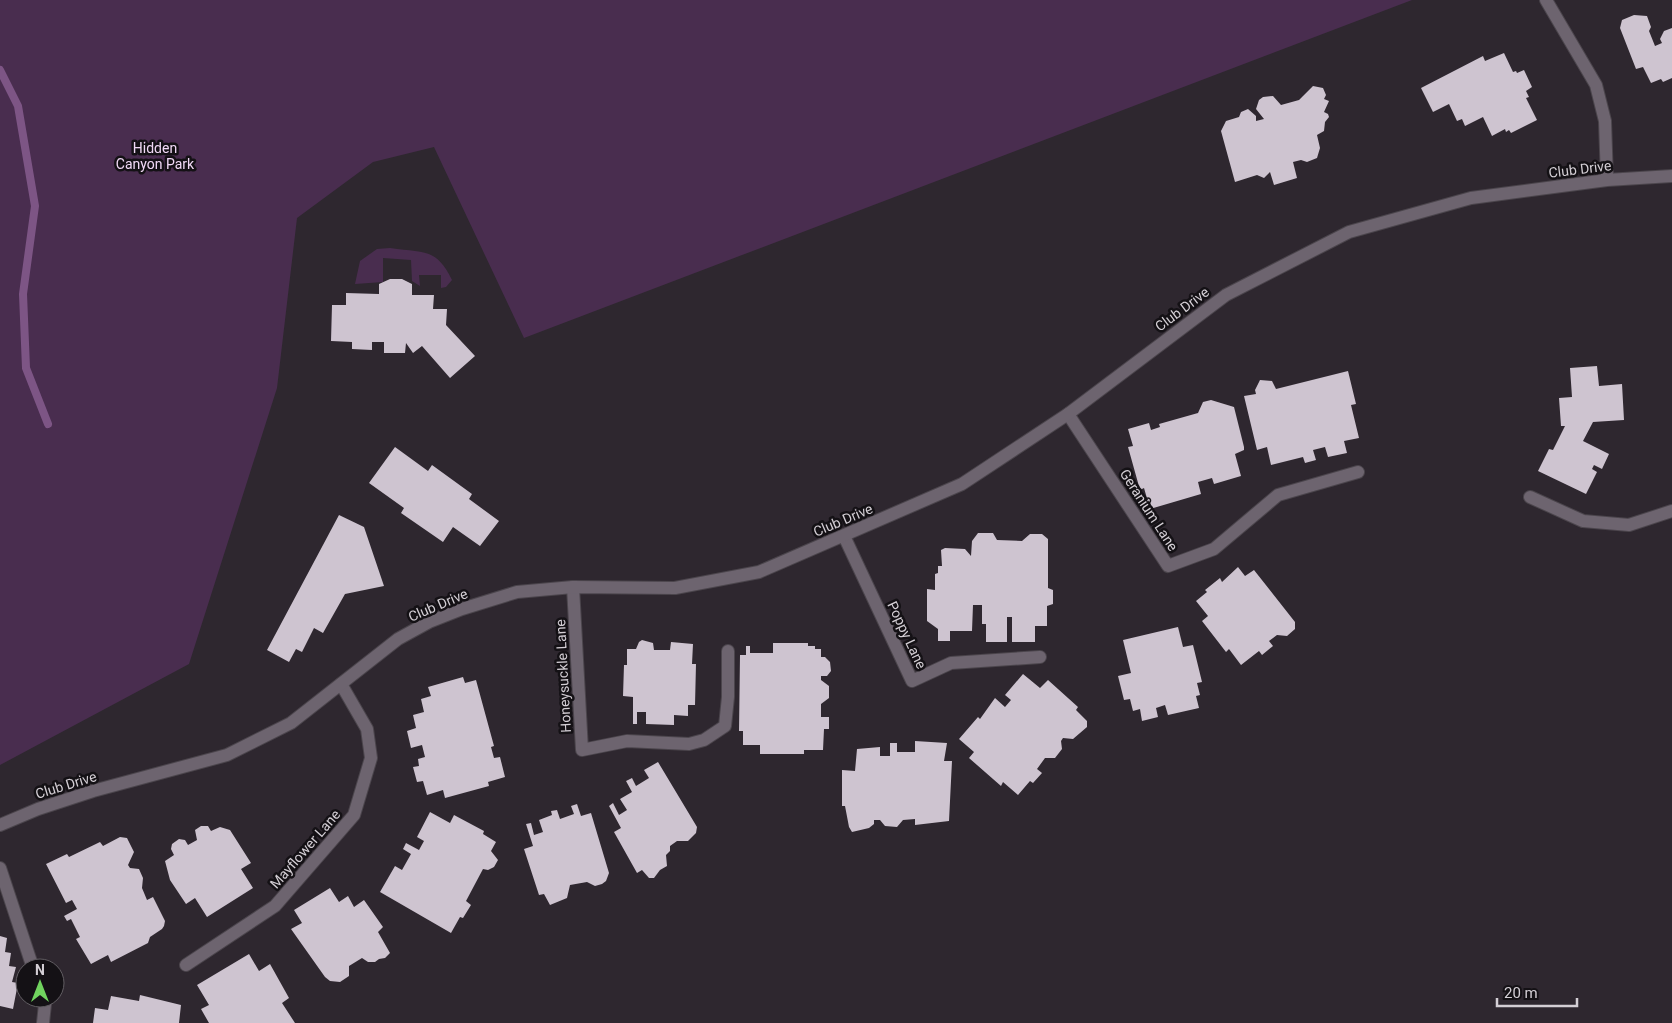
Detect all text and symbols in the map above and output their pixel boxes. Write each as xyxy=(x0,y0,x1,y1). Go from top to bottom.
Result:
park label: Hidden Canyon Park xyxy=(116,140,195,172)
street label: Club Drive xyxy=(1548,157,1612,181)
street label: Club Drive xyxy=(1152,284,1212,334)
street label: Geranium Lane xyxy=(1117,466,1181,554)
street label: Club Drive xyxy=(811,500,875,540)
street label: Club Drive xyxy=(406,585,470,625)
street label: Poppy Lane xyxy=(884,599,930,671)
street label: Honeysuckle Lane xyxy=(552,619,574,733)
street label: Club Drive xyxy=(34,768,98,802)
street label: Mayflower Lane xyxy=(267,806,343,892)
north arrow xyxy=(15,958,65,1008)
text: N xyxy=(35,962,45,978)
scale bar xyxy=(1497,976,1577,1008)
text: 20 m xyxy=(1504,984,1538,1002)

